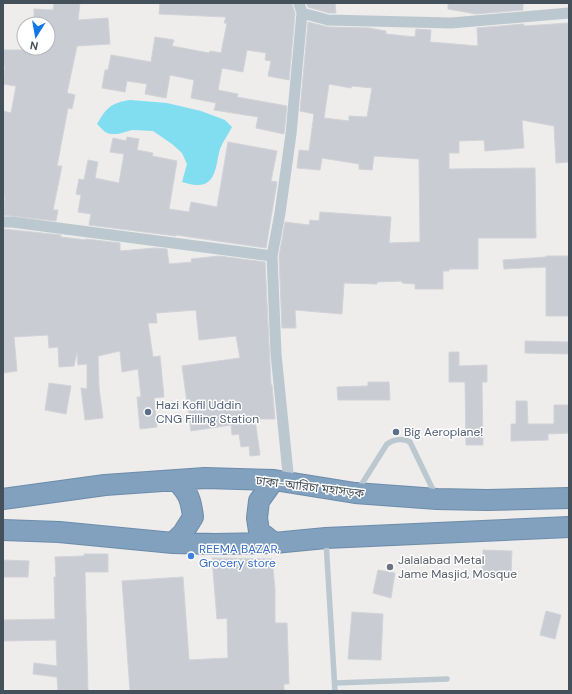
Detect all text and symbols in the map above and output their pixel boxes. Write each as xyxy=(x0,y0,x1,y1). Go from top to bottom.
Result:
north arrow xyxy=(16,16,56,56)
text: N xyxy=(29,38,39,53)
place label: Hazi Kofil Uddin CNG Filling Station xyxy=(156,397,259,427)
marker: Hazi Kofil Uddin CNG Filling Station xyxy=(143,407,153,417)
place label: Big Aeroplane! xyxy=(404,424,483,440)
marker: Big Aeroplane! xyxy=(391,427,401,437)
street label: ঢাকা-আরিচা মহাসড়ক xyxy=(254,472,365,502)
place label: REEMA BAZAR, Grocery store xyxy=(199,541,280,571)
marker: REEMA BAZAR, Grocery store xyxy=(186,551,196,561)
place label: Jalalabad Metal Jame Masjid, Mosque xyxy=(398,552,517,582)
marker: Jalalabad Metal Jame Masjid, Mosque xyxy=(385,562,395,572)

